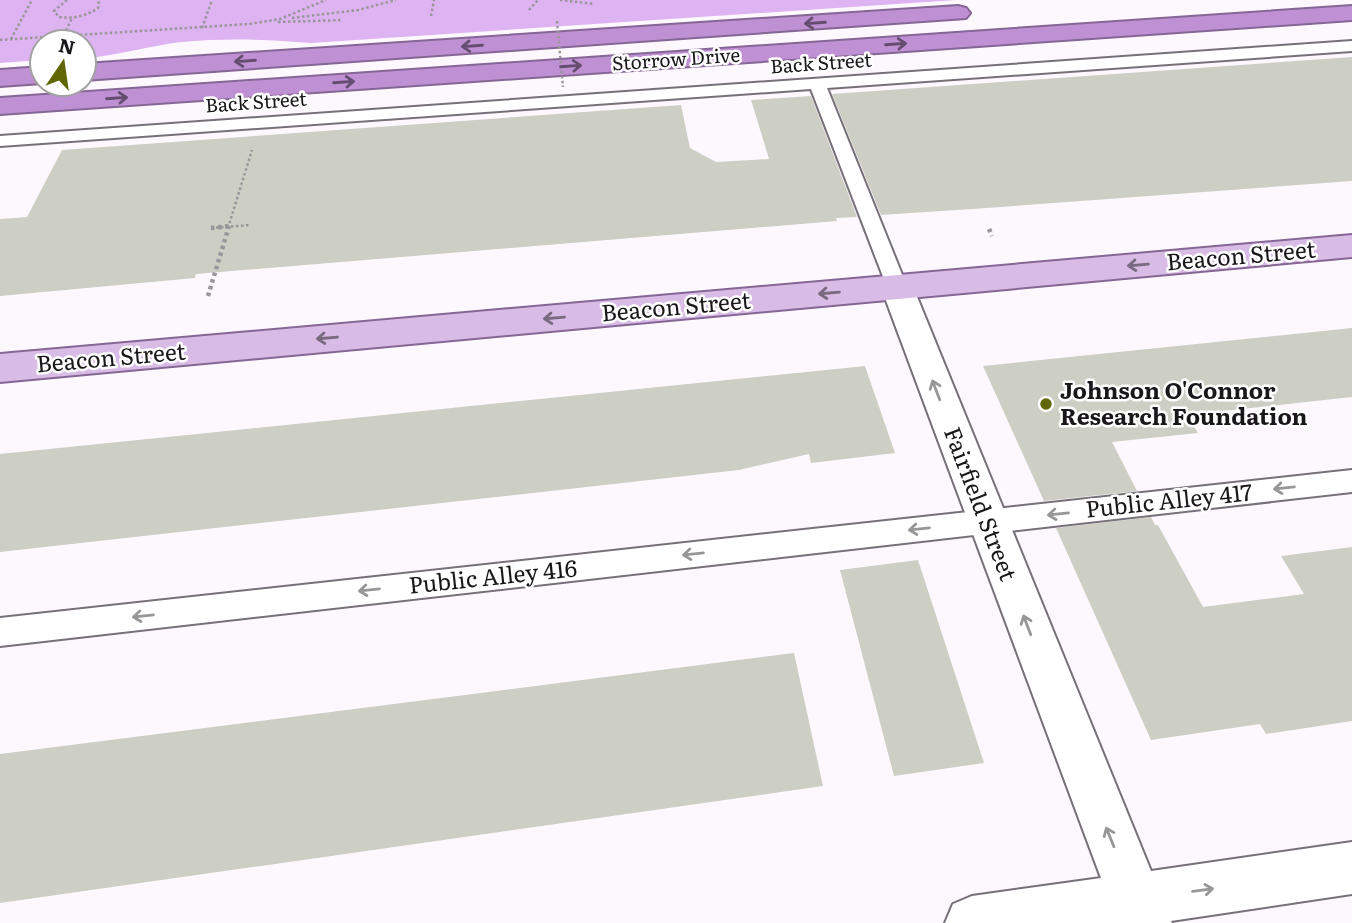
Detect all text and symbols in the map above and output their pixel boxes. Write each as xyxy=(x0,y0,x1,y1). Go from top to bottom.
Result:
one-way arrow xyxy=(805,17,827,30)
north arrow xyxy=(28,28,98,98)
text: N xyxy=(56,30,78,61)
one-way arrow xyxy=(884,38,907,51)
one-way arrow xyxy=(462,40,484,53)
street label: Storrow Drive xyxy=(611,40,741,76)
street label: Back Street xyxy=(769,44,873,80)
one-way arrow xyxy=(235,55,257,68)
one-way arrow xyxy=(559,60,582,73)
one-way arrow xyxy=(332,75,355,88)
street label: Back Street xyxy=(204,83,308,119)
one-way arrow xyxy=(105,91,128,104)
street label: Beacon Street xyxy=(1165,230,1318,277)
one-way arrow xyxy=(1127,259,1149,272)
street label: Beacon Street xyxy=(600,281,753,328)
one-way arrow xyxy=(818,287,841,300)
one-way arrow xyxy=(543,312,565,325)
street label: Beacon Street xyxy=(35,332,188,379)
one-way arrow xyxy=(316,332,339,345)
place label: Johnson O'Connor Research Foundation xyxy=(1060,372,1308,432)
one-way arrow xyxy=(929,379,941,401)
marker: Johnson O'Connor Research Foundation xyxy=(1038,396,1054,412)
street label: Fairfield Street xyxy=(937,421,1027,586)
street label: Public Alley 417 xyxy=(1084,473,1254,525)
one-way arrow xyxy=(1273,482,1296,495)
one-way arrow xyxy=(1047,508,1070,521)
one-way arrow xyxy=(908,523,931,536)
one-way arrow xyxy=(682,548,705,561)
street label: Public Alley 416 xyxy=(407,549,579,601)
one-way arrow xyxy=(358,584,381,597)
one-way arrow xyxy=(132,609,155,622)
one-way arrow xyxy=(1020,614,1033,636)
one-way arrow xyxy=(1103,826,1116,848)
one-way arrow xyxy=(1191,883,1214,896)

